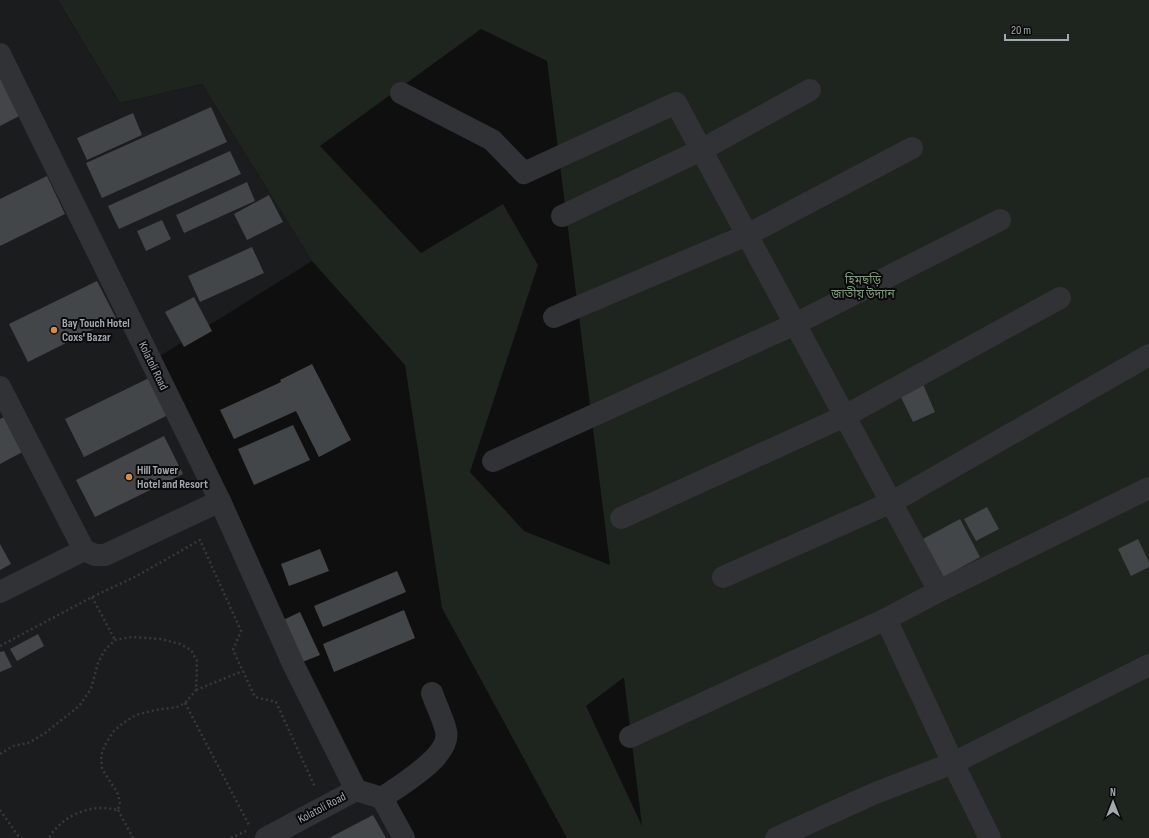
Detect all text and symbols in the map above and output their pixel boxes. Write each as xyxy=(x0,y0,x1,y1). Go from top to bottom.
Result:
scale bar xyxy=(1005,16,1068,42)
text: 20 m xyxy=(1011,23,1031,38)
park label: হিমছড়ি জাতীয় উদ্যান xyxy=(830,272,896,302)
place label: Bay Touch Hotel Coxs' Bazar xyxy=(62,316,130,345)
marker: Bay Touch Hotel Coxs' Bazar xyxy=(49,325,59,335)
street label: Kolatoli Road xyxy=(135,339,171,393)
place label: Hill Tower Hotel and Resort xyxy=(137,463,208,492)
marker: Hill Tower Hotel and Resort xyxy=(124,472,134,482)
north arrow xyxy=(1093,782,1133,822)
text: N xyxy=(1110,786,1116,799)
street label: Kolatoli Road xyxy=(295,789,349,827)

